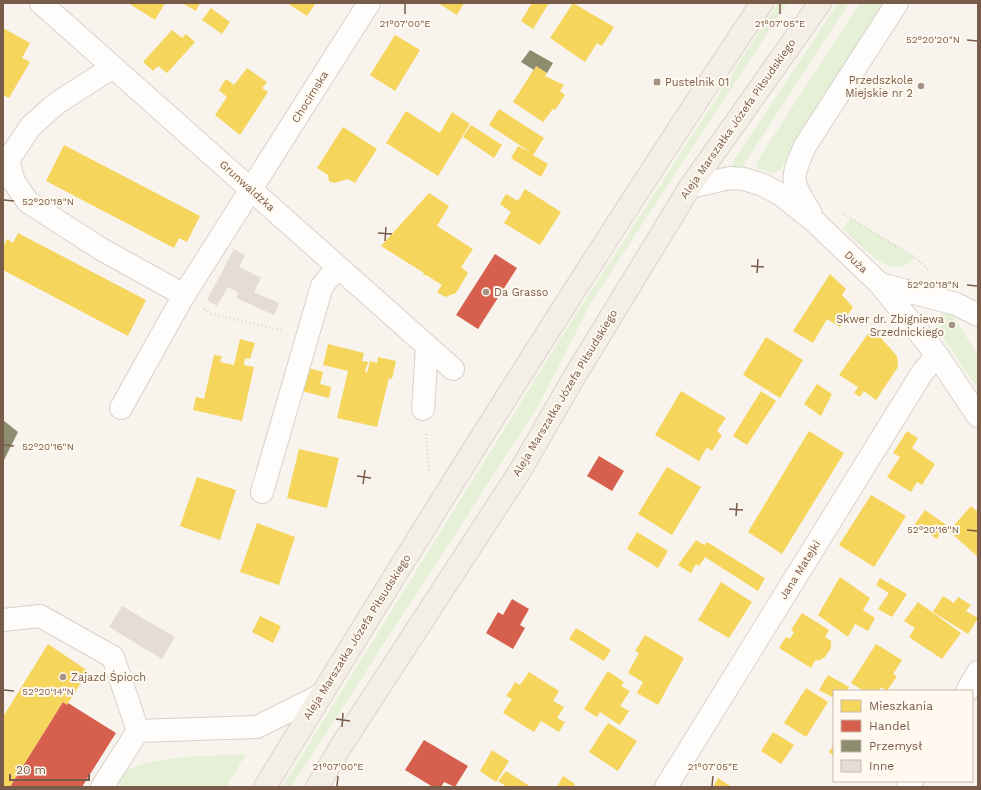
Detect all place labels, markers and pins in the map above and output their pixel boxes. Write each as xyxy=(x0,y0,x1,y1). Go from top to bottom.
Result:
place label: Przedszkole Miejskie nr 2 xyxy=(845,74,913,100)
place label: Pustelnik 01 xyxy=(665,76,729,89)
marker: Pustelnik 01 xyxy=(652,77,662,87)
marker: Przedszkole Miejskie nr 2 xyxy=(916,81,926,91)
place label: Da Grasso xyxy=(494,286,548,299)
marker: Da Grasso xyxy=(481,287,491,297)
place label: Skwer dr. Zbigniewa Srzednickiego xyxy=(836,313,944,339)
marker: Skwer dr. Zbigniewa Srzednickiego xyxy=(947,320,957,330)
place label: Zajazd Śpioch xyxy=(71,670,146,684)
marker: Zajazd Śpioch xyxy=(58,672,68,682)

